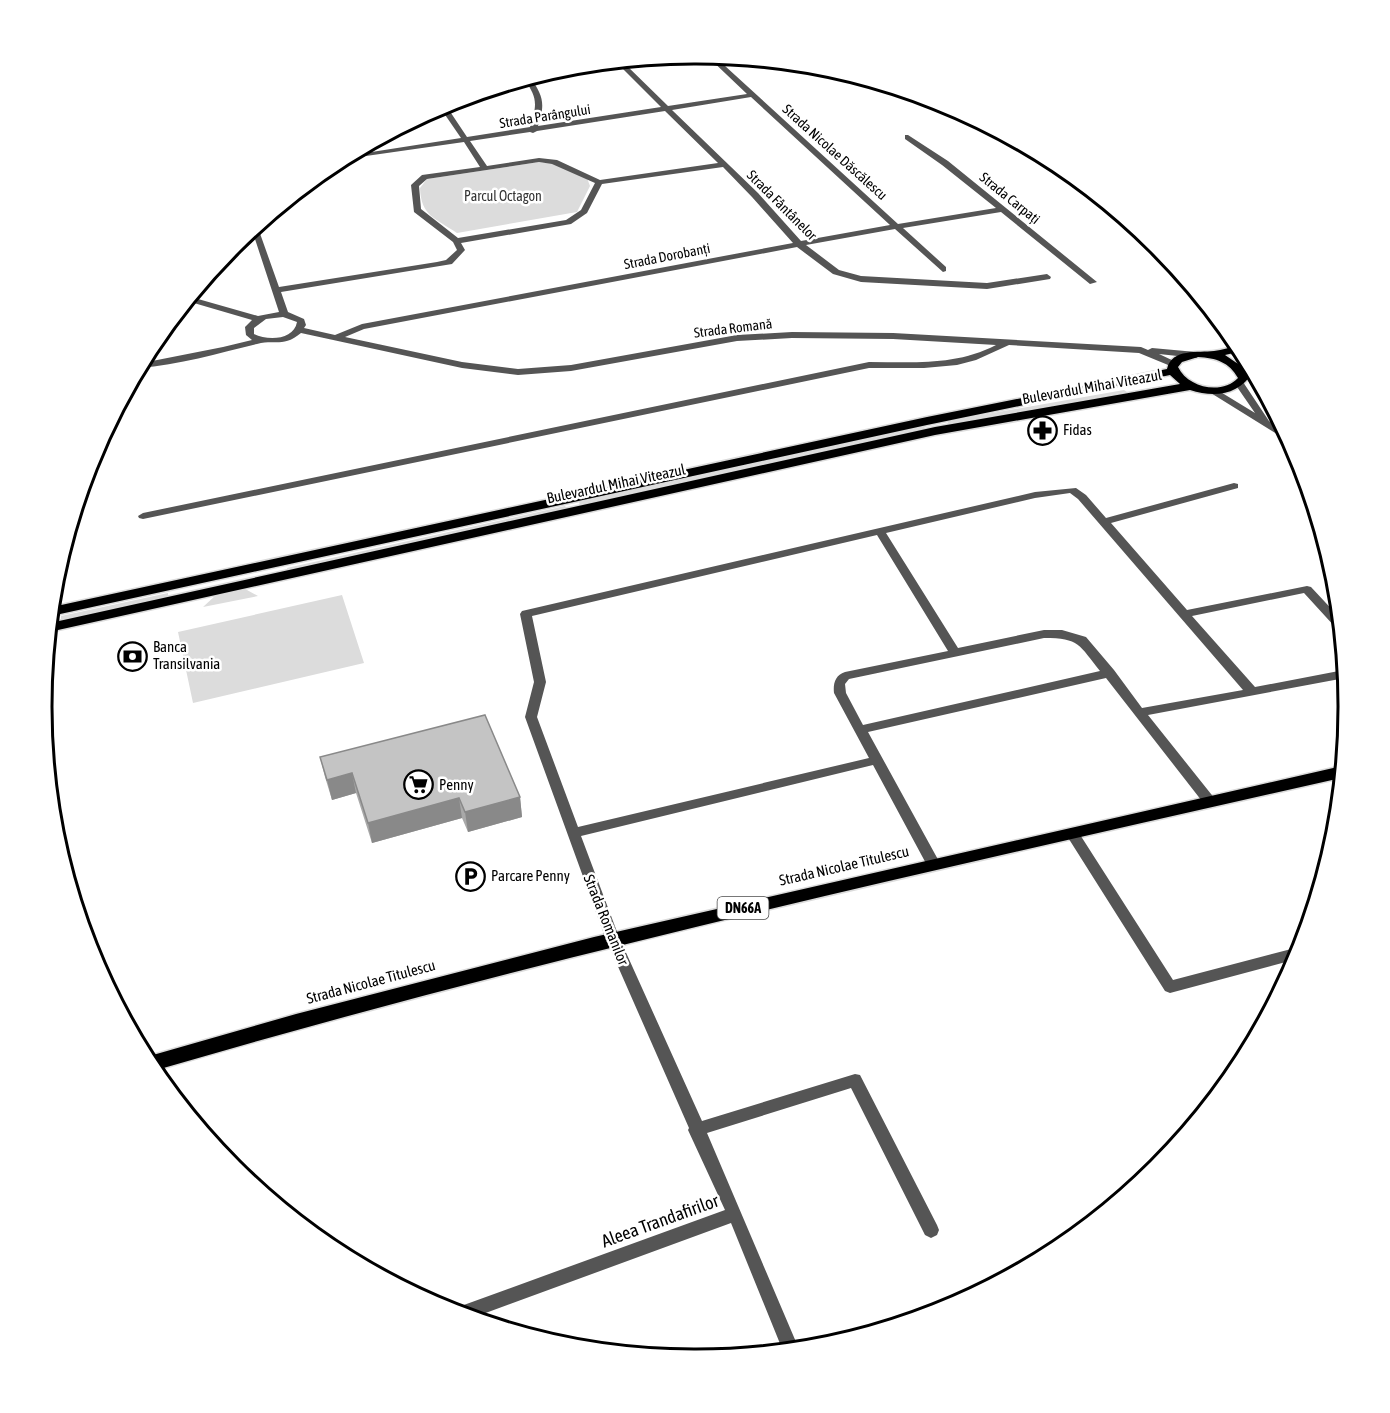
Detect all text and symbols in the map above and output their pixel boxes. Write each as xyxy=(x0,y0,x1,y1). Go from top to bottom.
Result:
street label: Strada Parângului xyxy=(498,101,592,131)
street label: Strada Nicolae Dăscălescu xyxy=(780,101,890,203)
street label: Strada Fântânelor xyxy=(744,167,821,244)
street label: Strada Carpați xyxy=(977,169,1043,227)
park label: Parcul Octagon xyxy=(464,188,542,204)
street label: Strada Dorobanți xyxy=(622,240,712,272)
street label: Strada Romană xyxy=(693,315,773,341)
street label: Bulevardul Mihai Viteazul xyxy=(1021,366,1163,407)
pharmacy icon: Fidas xyxy=(1026,414,1058,446)
place label: Fidas xyxy=(1063,421,1092,438)
street label: Bulevardul Mihai Viteazul xyxy=(545,461,687,507)
place label: Banca Transilvania xyxy=(153,638,220,672)
bank icon: Banca Transilvania xyxy=(116,640,148,672)
supermarket icon: Penny xyxy=(402,769,434,801)
place label: Penny xyxy=(439,776,474,793)
street label: Strada Nicolae Titulescu xyxy=(777,842,910,889)
parking icon: Parcare Penny xyxy=(454,860,486,892)
place label: Parcare Penny xyxy=(491,867,570,884)
street label: Strada Romanilor xyxy=(581,872,633,968)
road number: DN66A xyxy=(718,897,768,919)
street label: Strada Nicolae Titulescu xyxy=(305,956,437,1007)
street label: Aleea Trandafirilor xyxy=(598,1189,722,1251)

